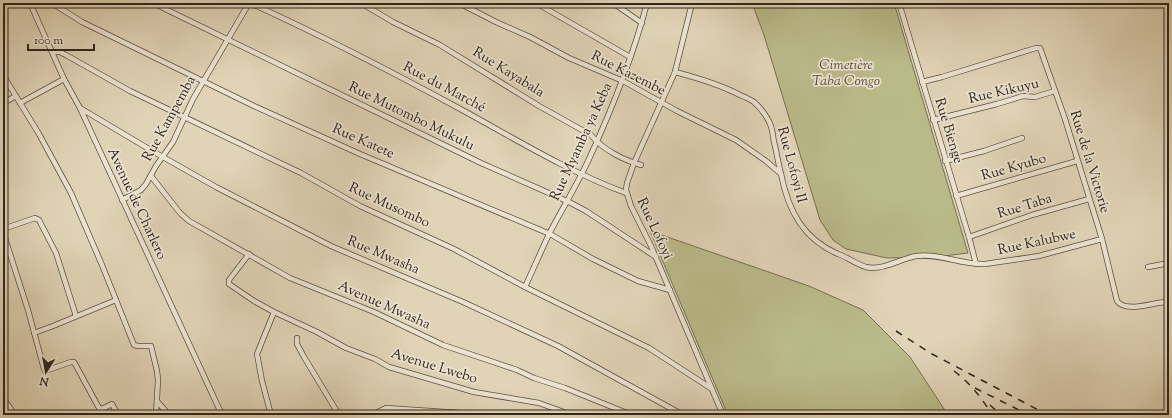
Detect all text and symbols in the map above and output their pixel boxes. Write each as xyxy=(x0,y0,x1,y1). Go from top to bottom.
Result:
scale bar xyxy=(28,26,94,52)
text: 100 m xyxy=(34,32,63,50)
street label: Rue Kayabala xyxy=(468,43,548,103)
street label: Rue Kazembe xyxy=(587,47,669,101)
park label: Cimetière Taba Congo xyxy=(812,56,880,92)
street label: Rue du Marché xyxy=(399,58,489,118)
street label: Rue Kampemba xyxy=(138,72,202,165)
street label: Rue Kikuyu xyxy=(967,74,1041,110)
street label: Rue Mutombo Mukulu xyxy=(345,78,477,156)
street label: Rue Myamba ya Keba xyxy=(546,79,618,204)
street label: Rue Bienge xyxy=(929,96,967,166)
street label: Rue de la Victorie xyxy=(1064,108,1114,216)
street label: Rue Katete xyxy=(329,119,397,165)
street label: Rue Lofoyi II xyxy=(771,125,811,206)
street label: Avenue de Charlero xyxy=(101,145,171,263)
street label: Rue Kyubo xyxy=(979,149,1049,187)
street label: Rue Musombo xyxy=(345,178,433,234)
street label: Rue Taba xyxy=(995,189,1055,225)
street label: Rue Lofoyi xyxy=(631,195,677,263)
street label: Rue Kalubwe xyxy=(996,225,1078,261)
street label: Rue Mwasha xyxy=(344,232,423,280)
street label: Avenue Mwasha xyxy=(334,277,434,336)
street label: Avenue Lwebo xyxy=(388,344,480,390)
north arrow xyxy=(26,352,66,392)
text: N xyxy=(38,372,51,390)

